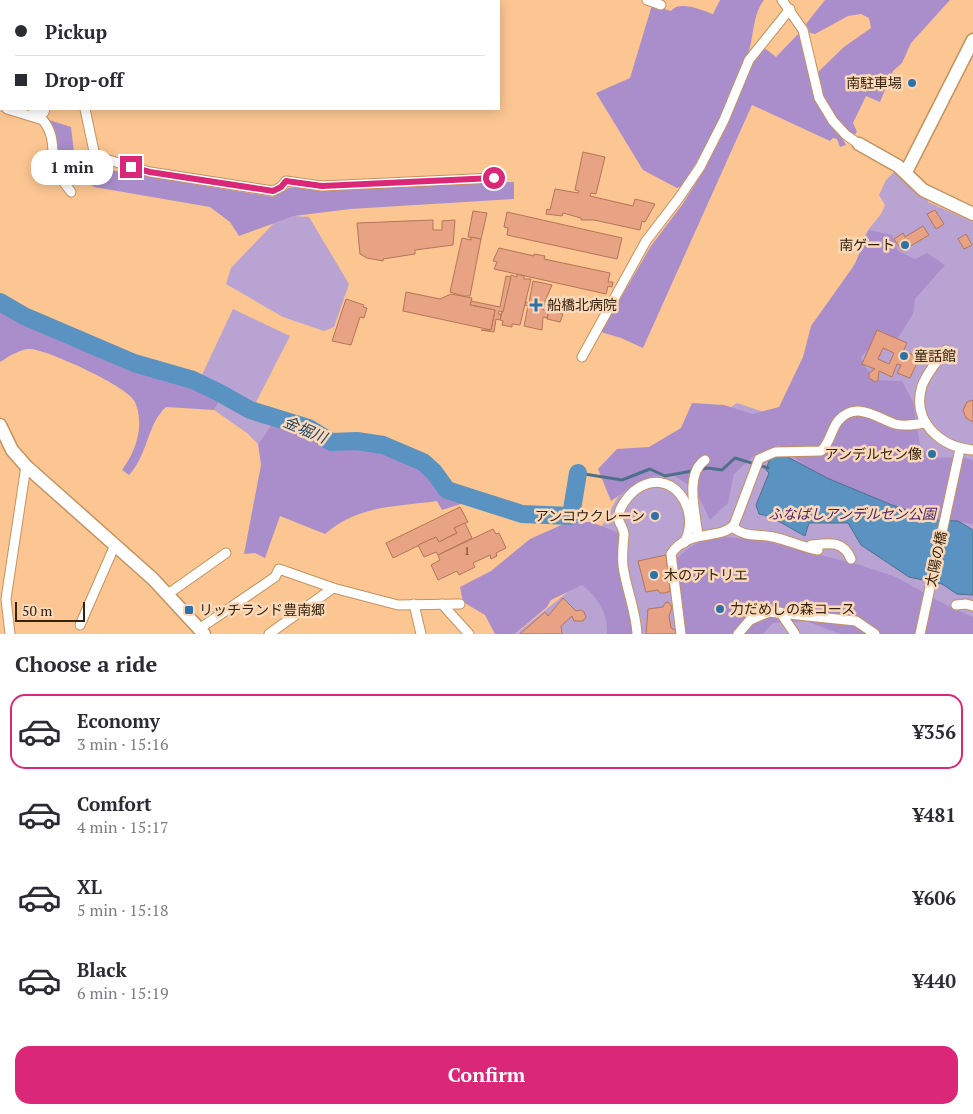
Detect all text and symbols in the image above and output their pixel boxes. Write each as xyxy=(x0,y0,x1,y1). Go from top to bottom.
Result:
text: Pickup xyxy=(45,19,107,44)
text: Drop-off xyxy=(45,67,123,92)
place label: 南駐車場 xyxy=(846,73,902,92)
marker: 南駐車場 xyxy=(906,77,918,89)
callout: 1 min xyxy=(31,150,114,184)
text: 1 min xyxy=(50,156,94,178)
route end xyxy=(120,156,142,178)
route start xyxy=(483,167,505,189)
place label: 南ゲート xyxy=(839,235,895,254)
marker: 南ゲート xyxy=(899,239,911,251)
place label: 船橋北病院 xyxy=(547,295,617,314)
marker: 船橋北病院 xyxy=(529,298,543,312)
place label: 童話館 xyxy=(914,346,956,365)
marker: 童話館 xyxy=(898,350,910,362)
water label: 金堀川 xyxy=(281,411,332,448)
place label: アンデルセン像 xyxy=(825,444,922,463)
marker: アンデルセン像 xyxy=(926,448,938,460)
park label: ふなばしアンデルセン公園 xyxy=(768,504,938,523)
place label: アンコウクレーン xyxy=(535,506,645,525)
marker: アンコウクレーン xyxy=(649,510,661,522)
street label: 太陽の橋 xyxy=(920,530,951,588)
house number: 1 xyxy=(464,544,470,558)
place label: 木のアトリエ xyxy=(664,565,748,584)
marker: 木のアトリエ xyxy=(648,569,660,581)
scale bar xyxy=(15,599,85,622)
place label: 力だめしの森コース xyxy=(730,599,855,618)
place label: リッチランド豊南郷 xyxy=(199,600,325,619)
text: 50 m xyxy=(22,601,52,620)
marker: 力だめしの森コース xyxy=(714,603,726,615)
marker: リッチランド豊南郷 xyxy=(183,604,195,616)
text: Choose a ride xyxy=(15,649,157,678)
text: Economy xyxy=(77,708,160,733)
icon: car xyxy=(17,709,62,754)
text: ¥356 xyxy=(913,719,956,744)
text: 3 min · 15:16 xyxy=(77,733,169,755)
text: Comfort xyxy=(77,791,152,816)
icon: car xyxy=(17,792,62,837)
text: ¥481 xyxy=(913,802,956,827)
text: 4 min · 15:17 xyxy=(77,816,169,838)
text: XL xyxy=(77,874,102,899)
icon: car xyxy=(17,875,62,920)
text: ¥606 xyxy=(913,885,956,910)
text: 5 min · 15:18 xyxy=(77,899,169,921)
text: Black xyxy=(77,957,127,982)
icon: car xyxy=(17,958,62,1003)
text: ¥440 xyxy=(913,968,956,993)
text: 6 min · 15:19 xyxy=(77,982,169,1004)
button: Confirm xyxy=(15,1046,958,1104)

